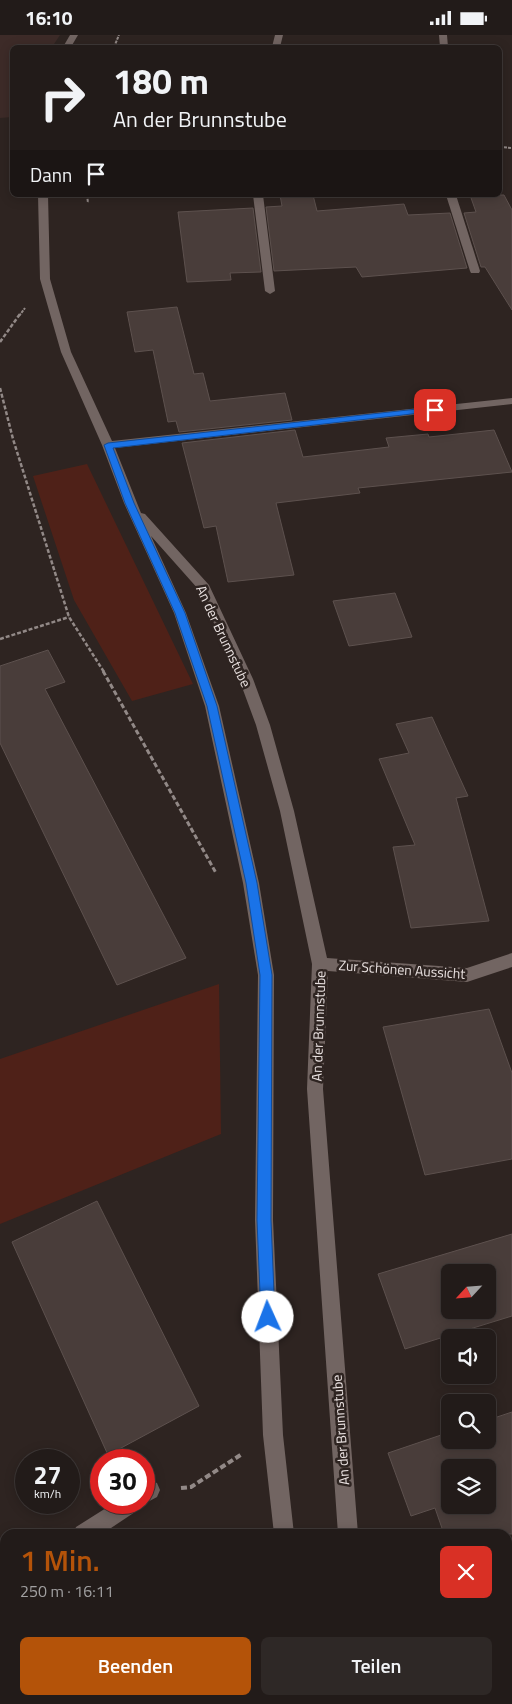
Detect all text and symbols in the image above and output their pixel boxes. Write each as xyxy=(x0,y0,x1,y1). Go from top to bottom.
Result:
text: 16:10 xyxy=(25,3,72,32)
text: 180 m xyxy=(113,54,209,108)
icon: right xyxy=(30,65,95,130)
text: An der Brunnstube xyxy=(113,102,287,136)
text: Dann xyxy=(30,160,72,189)
icon: arrive xyxy=(82,160,110,188)
pin xyxy=(414,389,456,431)
icon: arrive xyxy=(421,396,449,424)
street label: An der Brunnstube xyxy=(191,581,257,691)
street label: Zur Schönen Aussicht xyxy=(338,954,466,984)
street label: An der Brunnstube xyxy=(306,970,330,1082)
north arrow xyxy=(441,1264,496,1319)
map controls xyxy=(441,1264,496,1514)
position arrow xyxy=(241,1290,293,1342)
button: sound xyxy=(441,1329,496,1384)
street label: An der Brunnstube xyxy=(326,1374,354,1486)
button: search xyxy=(441,1394,496,1449)
speed limit sign: 30 xyxy=(90,1449,155,1514)
text: 27 xyxy=(33,1456,62,1494)
button: layers xyxy=(441,1459,496,1514)
text: km/h xyxy=(34,1484,61,1503)
text: 1 Min. xyxy=(20,1537,100,1583)
button: close xyxy=(440,1546,492,1598)
text: 250 m · 16:11 xyxy=(20,1579,114,1603)
button: Beenden xyxy=(20,1637,251,1695)
button: Teilen xyxy=(261,1637,492,1695)

